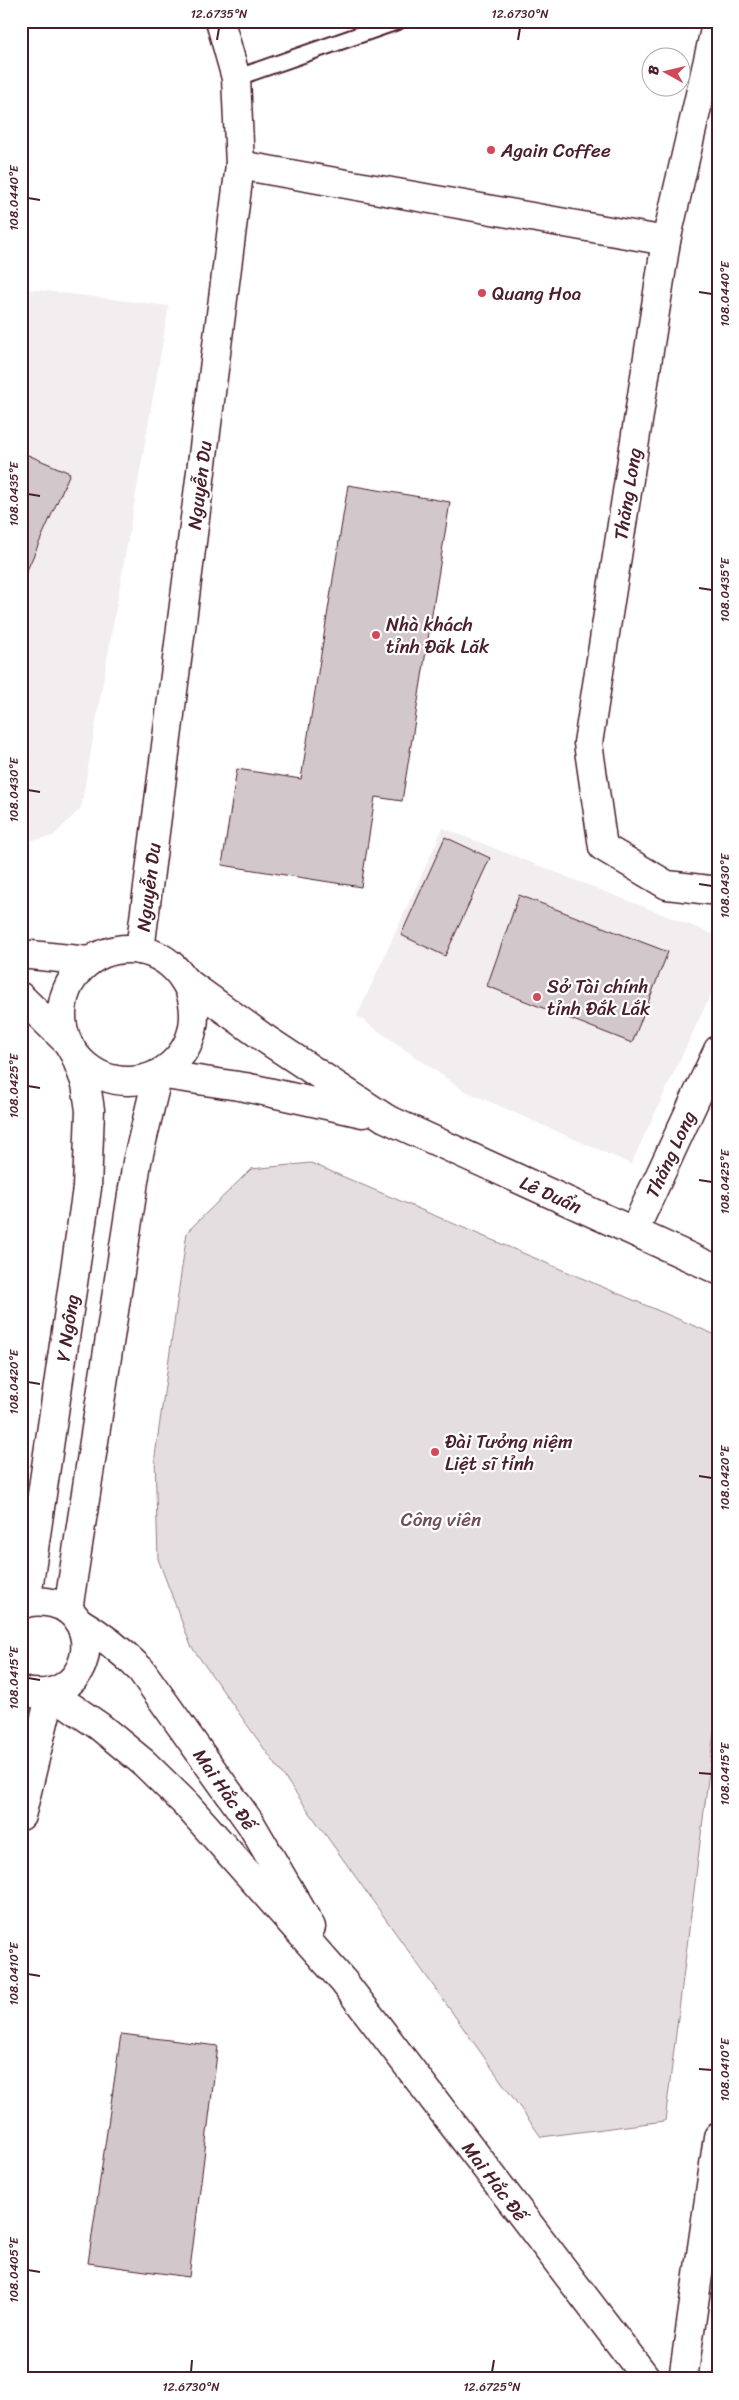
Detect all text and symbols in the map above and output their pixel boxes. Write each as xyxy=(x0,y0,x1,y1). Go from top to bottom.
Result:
text: 12.6735°N xyxy=(191,3,248,25)
text: 12.6730°N xyxy=(492,3,549,25)
north arrow xyxy=(642,48,692,98)
text: B xyxy=(641,64,667,76)
place label: Again Coffee xyxy=(500,134,611,167)
marker: Again Coffee xyxy=(485,144,497,156)
text: 108.0440°E xyxy=(3,164,25,231)
text: 108.0440°E xyxy=(714,260,736,327)
place label: Quang Hoa xyxy=(492,277,582,310)
marker: Quang Hoa xyxy=(476,287,488,299)
street label: Nguyễn Du xyxy=(178,439,221,531)
street label: Thăng Long xyxy=(604,445,651,543)
text: 108.0435°E xyxy=(3,460,25,526)
text: 108.0435°E xyxy=(714,556,736,622)
place label: Nhà khách tỉnh Đăk Lăk xyxy=(386,608,490,663)
marker: Nhà khách tỉnh Đăk Lăk xyxy=(370,629,382,641)
text: 108.0430°E xyxy=(3,756,25,822)
street label: Nguyễn Du xyxy=(127,841,170,933)
text: 108.0430°E xyxy=(714,852,736,918)
place label: Sở Tài chính tỉnh Đắk Lắk xyxy=(547,970,651,1025)
marker: Sở Tài chính tỉnh Đắk Lắk xyxy=(531,991,543,1003)
text: 108.0425°E xyxy=(3,1052,25,1118)
street label: Thăng Long xyxy=(636,1105,705,1203)
text: 108.0425°E xyxy=(714,1148,736,1214)
street label: Lê Duẩn xyxy=(514,1166,587,1223)
street label: Y Ngông xyxy=(46,1292,89,1364)
text: 108.0420°E xyxy=(3,1348,25,1414)
place label: Đài Tưởng niệm Liệt sĩ tỉnh xyxy=(445,1425,573,1480)
text: 108.0420°E xyxy=(714,1444,736,1510)
marker: Đài Tưởng niệm Liệt sĩ tỉnh xyxy=(429,1446,441,1458)
park label: Công viên xyxy=(401,1503,481,1536)
text: 108.0415°E xyxy=(3,1645,25,1709)
street label: Mai Hắc Đế xyxy=(184,1741,267,1840)
text: 108.0415°E xyxy=(714,1741,736,1805)
text: 108.0410°E xyxy=(3,1941,25,2006)
text: 108.0410°E xyxy=(714,2037,736,2102)
street label: Mai Hắc Đế xyxy=(453,2134,538,2231)
text: 108.0405°E xyxy=(3,2236,25,2303)
text: 12.6730°N xyxy=(163,2376,220,2398)
text: 12.6725°N xyxy=(463,2376,521,2398)

